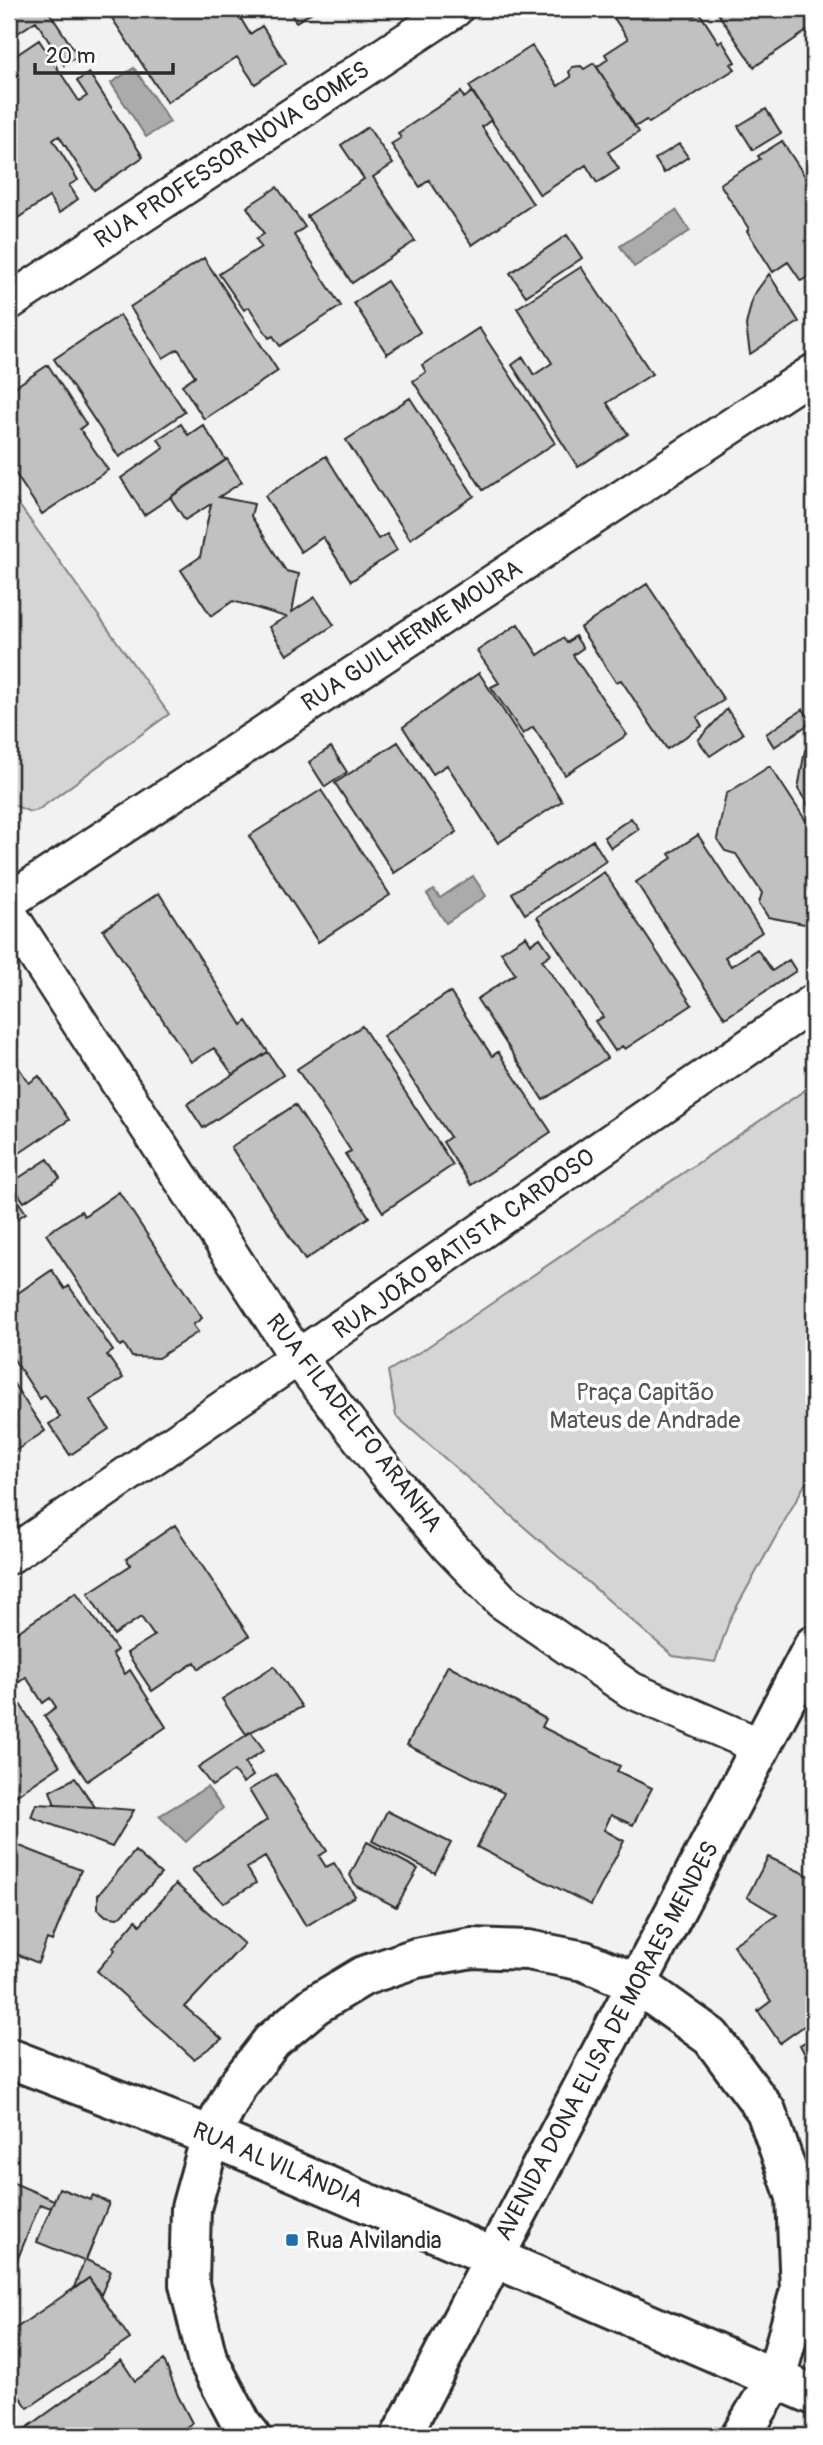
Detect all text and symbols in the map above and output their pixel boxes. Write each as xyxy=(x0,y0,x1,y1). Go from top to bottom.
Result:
scale bar xyxy=(35,32,173,76)
text: 20 m xyxy=(46,43,95,70)
street label: RUA PROFESSOR NOVA GOMES xyxy=(89,55,375,255)
street label: RUA GUILHERME MOURA xyxy=(296,554,528,718)
street label: RUA JOÃO BATISTA CARDOSO xyxy=(328,1143,600,1345)
street label: RUA FILADELFO ARANHA xyxy=(260,1308,448,1538)
park label: Praça Capitão Mateus de Andrade xyxy=(550,1378,741,1435)
street label: AVENIDA DONA ELISA DE MORAES MENDES xyxy=(489,1836,725,2246)
street label: RUA ALVILÂNDIA xyxy=(188,2116,368,2214)
place label: Rua Alvilandia xyxy=(306,2226,442,2255)
marker: Rua Alvilandia xyxy=(284,2232,300,2248)

